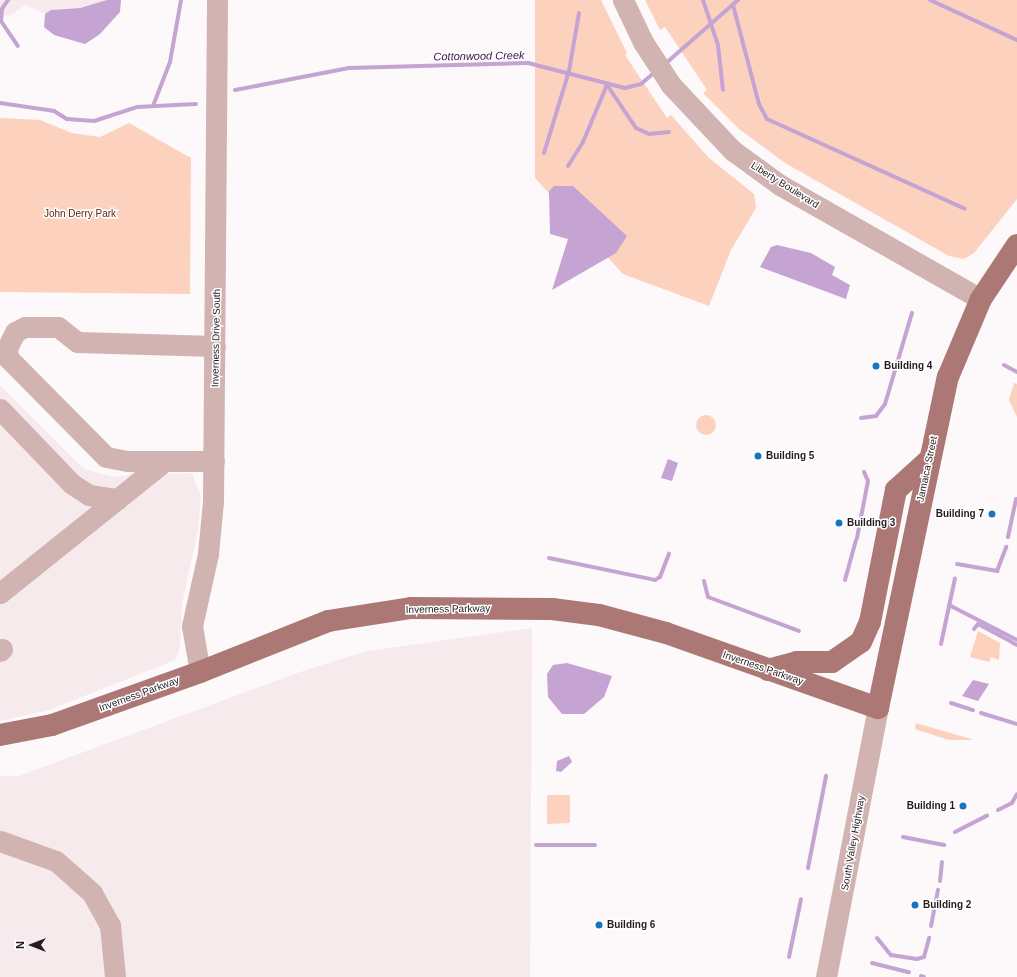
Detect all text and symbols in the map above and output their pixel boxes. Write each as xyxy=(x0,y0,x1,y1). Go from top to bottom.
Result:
water label: Cottonwood Creek xyxy=(433,49,525,63)
street label: Liberty Boulevard xyxy=(749,159,821,211)
park label: John Derry Park xyxy=(44,208,116,220)
street label: Inverness Drive South xyxy=(209,289,223,387)
place label: Building 4 xyxy=(884,360,932,372)
marker: Building 4 xyxy=(871,361,881,371)
street label: Jamaica Street xyxy=(914,435,940,503)
place label: Building 5 xyxy=(766,450,814,462)
marker: Building 5 xyxy=(753,451,763,461)
place label: Building 7 xyxy=(936,508,984,520)
marker: Building 7 xyxy=(987,509,997,519)
place label: Building 3 xyxy=(847,517,895,529)
marker: Building 3 xyxy=(834,518,844,528)
street label: Inverness Parkway xyxy=(406,602,490,616)
street label: Inverness Parkway xyxy=(721,649,805,687)
street label: Inverness Parkway xyxy=(97,674,181,714)
street label: South Valley Highway xyxy=(839,794,867,892)
place label: Building 1 xyxy=(907,800,955,812)
marker: Building 1 xyxy=(958,801,968,811)
place label: Building 2 xyxy=(923,899,971,911)
marker: Building 2 xyxy=(910,900,920,910)
place label: Building 6 xyxy=(607,919,655,931)
marker: Building 6 xyxy=(594,920,604,930)
north arrow xyxy=(12,925,52,965)
text: N xyxy=(14,941,26,949)

